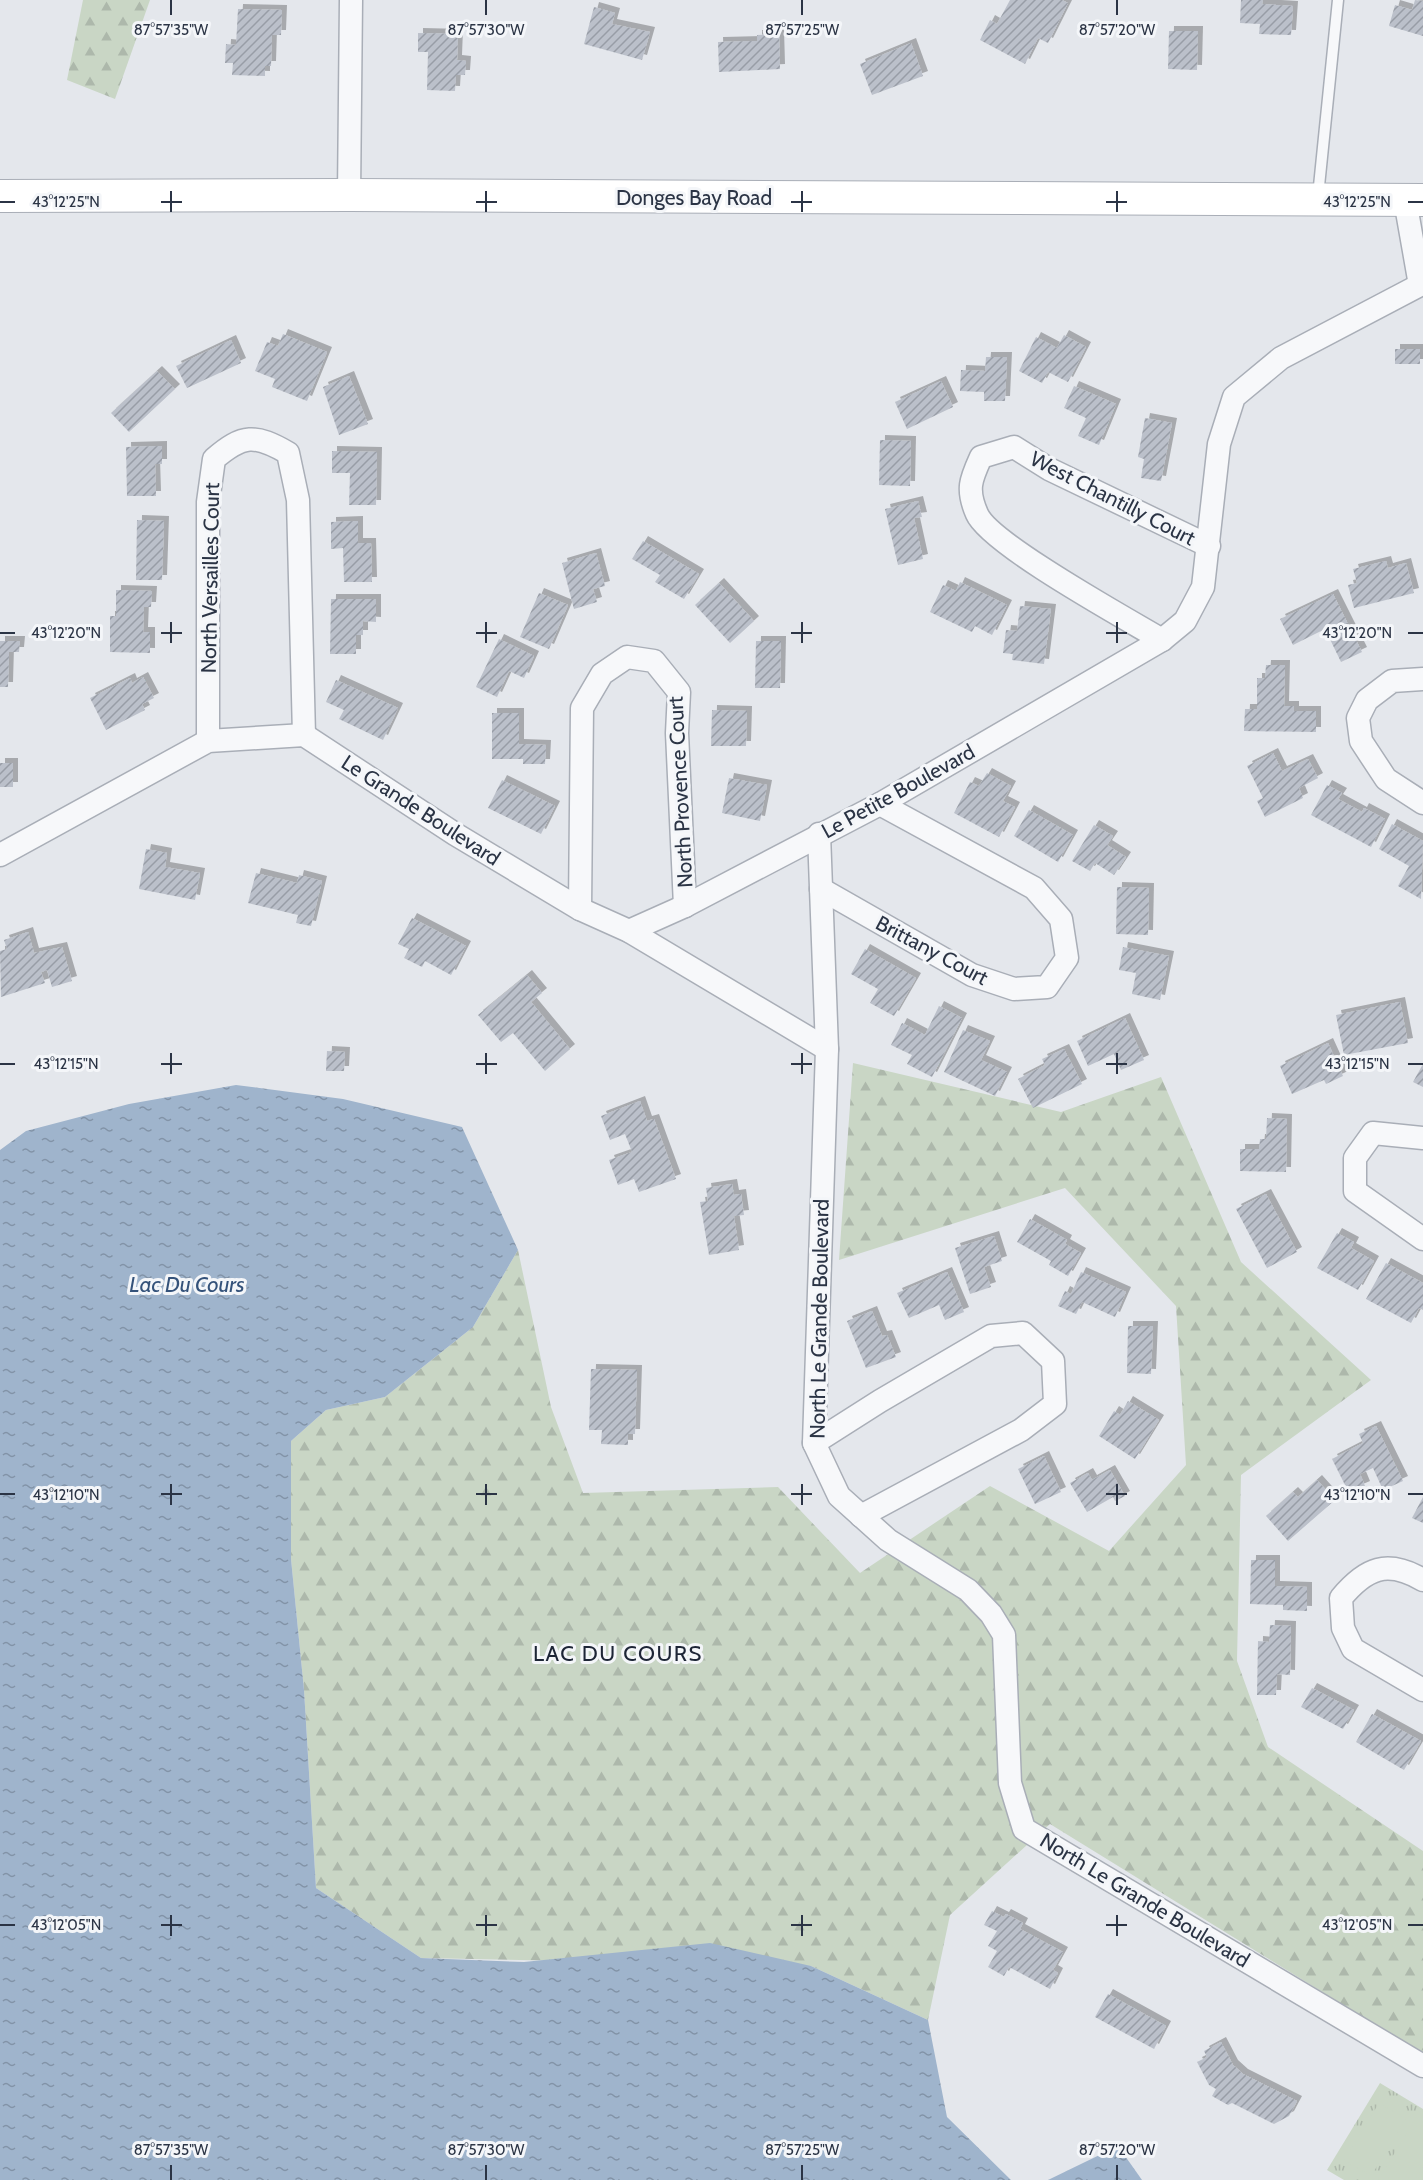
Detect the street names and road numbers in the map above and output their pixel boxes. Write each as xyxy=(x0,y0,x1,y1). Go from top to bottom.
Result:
street label: Donges Bay Road xyxy=(616,185,772,210)
street label: West Chantilly Court xyxy=(1026,446,1200,550)
street label: North Versailles Court xyxy=(196,482,224,674)
street label: North Provence Court xyxy=(662,696,698,888)
street label: Le Petite Boulevard xyxy=(817,739,979,843)
street label: Le Grande Boulevard xyxy=(337,749,505,871)
street label: Brittany Court xyxy=(872,910,992,990)
street label: North Le Grande Boulevard xyxy=(804,1199,834,1439)
street label: North Le Grande Boulevard xyxy=(1036,1827,1254,1973)

